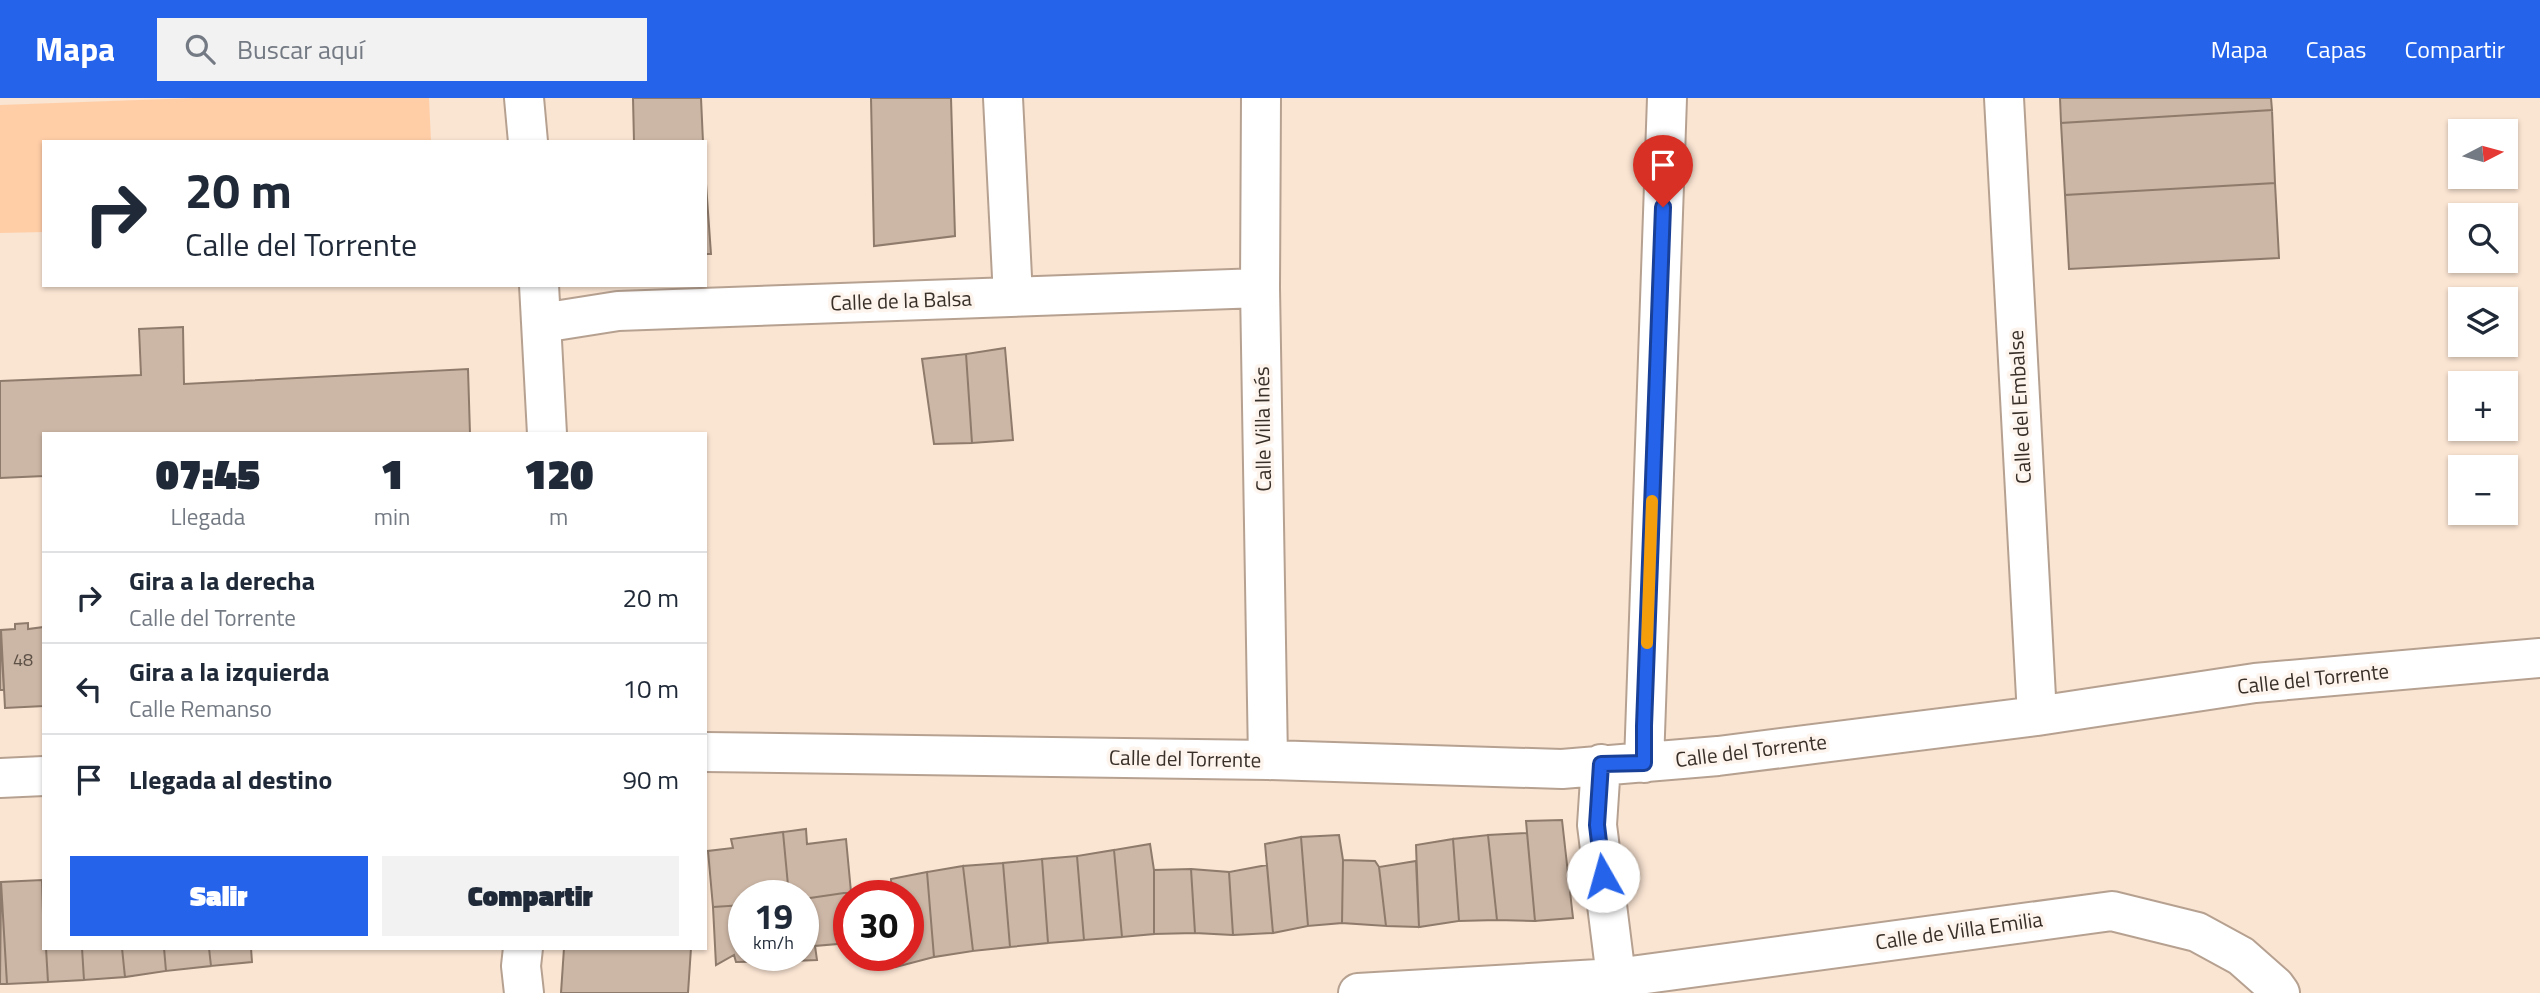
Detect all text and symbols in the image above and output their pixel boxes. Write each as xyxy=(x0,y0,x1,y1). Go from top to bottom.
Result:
search box xyxy=(157,18,647,81)
text: Mapa xyxy=(35,24,115,74)
icon: search xyxy=(181,30,219,68)
text: Buscar aquí xyxy=(237,30,364,69)
text: Mapa xyxy=(2211,31,2268,67)
text: Capas xyxy=(2306,31,2366,67)
text: Compartir xyxy=(2404,31,2505,67)
north arrow xyxy=(2448,119,2518,189)
map controls xyxy=(2448,119,2518,525)
pin xyxy=(1633,135,1693,207)
icon: arrive xyxy=(1644,146,1682,184)
text: 20 m xyxy=(185,152,292,227)
icon: right xyxy=(70,168,161,259)
button: search xyxy=(2448,203,2518,273)
text: Calle del Torrente xyxy=(185,220,417,268)
street label: Calle de la Balsa xyxy=(830,282,973,318)
button: layers xyxy=(2448,287,2518,357)
street label: Calle del Embalse xyxy=(1999,329,2039,485)
street label: Calle Villa Inés xyxy=(1245,366,1279,492)
button: + xyxy=(2448,371,2518,441)
text: 07:45 xyxy=(156,441,260,505)
text: 1 xyxy=(381,441,404,505)
text: 120 xyxy=(524,441,593,505)
button: − xyxy=(2448,455,2518,525)
text: Llegada xyxy=(170,499,245,534)
text: min xyxy=(374,499,410,534)
text: m xyxy=(549,499,568,534)
text: Gira a la derecha xyxy=(129,561,315,600)
text: 20 m xyxy=(622,578,679,617)
icon: right xyxy=(70,579,108,617)
text: Calle del Torrente xyxy=(129,600,296,635)
house number: 48 xyxy=(13,646,33,673)
text: Gira a la izquierda xyxy=(129,652,330,691)
street label: Calle del Torrente xyxy=(2235,654,2390,702)
text: 10 m xyxy=(622,669,679,708)
icon: left xyxy=(70,670,108,708)
text: Calle Remanso xyxy=(129,691,272,726)
street label: Calle del Torrente xyxy=(1673,725,1828,775)
street label: Calle del Torrente xyxy=(1109,741,1261,775)
text: Llegada al destino xyxy=(129,760,332,799)
text: 90 m xyxy=(622,760,679,799)
icon: arrive xyxy=(70,761,108,799)
position arrow xyxy=(1566,839,1640,913)
button: Salir xyxy=(70,856,368,936)
button: Compartir xyxy=(382,856,679,936)
speed limit sign: 30 xyxy=(833,880,924,971)
text: 19 xyxy=(754,889,793,943)
street label: Calle de Villa Emilia xyxy=(1873,902,2045,958)
text: km/h xyxy=(753,929,794,956)

